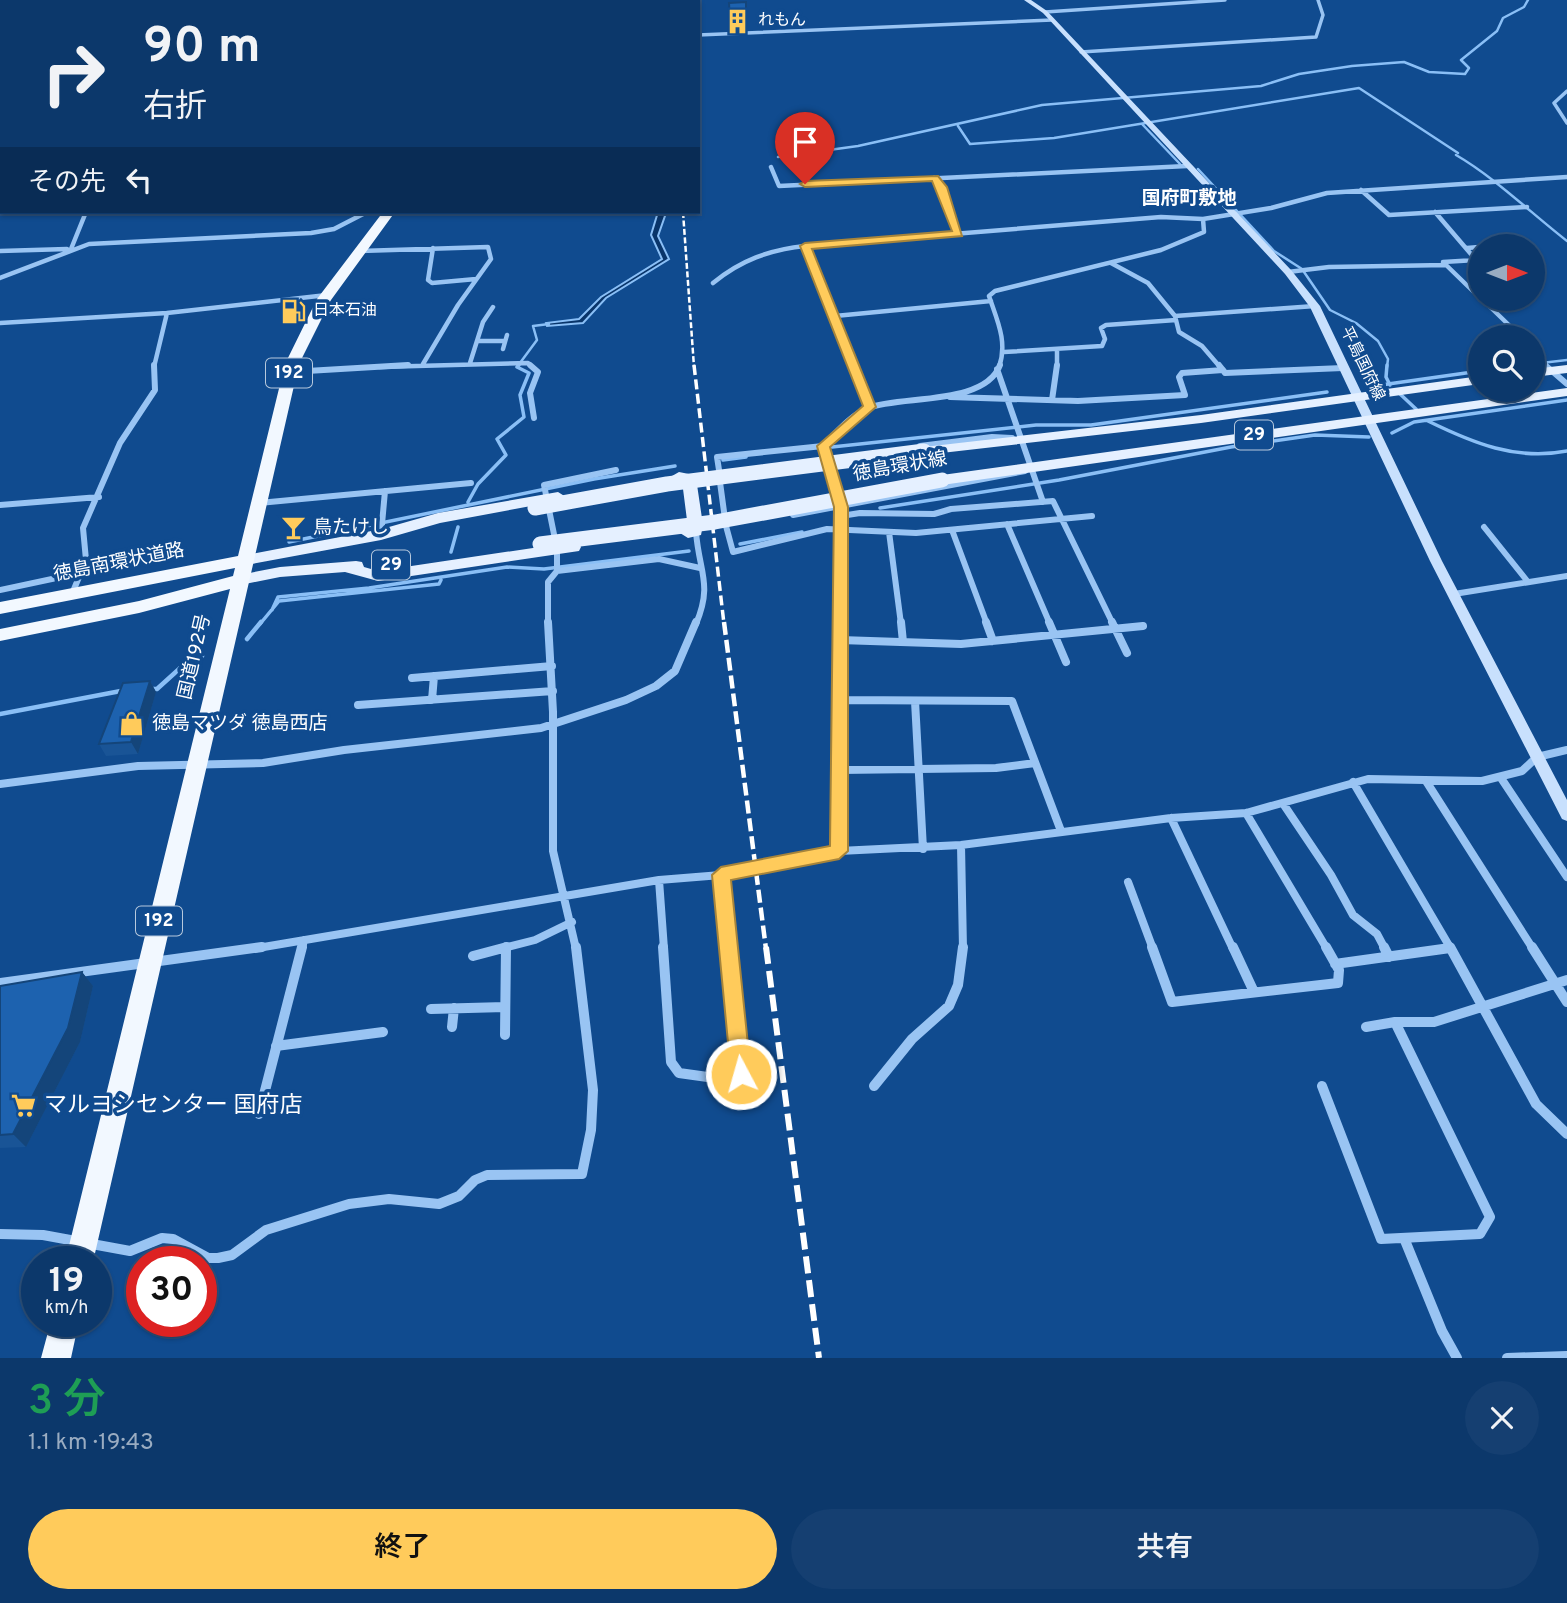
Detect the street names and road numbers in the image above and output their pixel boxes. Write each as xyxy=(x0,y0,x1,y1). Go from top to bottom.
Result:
street label: 平島国府線 xyxy=(1335,324,1389,404)
road number: 192 xyxy=(266,358,312,388)
road number: 29 xyxy=(1235,421,1273,450)
street label: 徳島環状線 xyxy=(851,447,949,487)
street label: 徳島南環状道路 xyxy=(51,539,187,587)
road number: 29 xyxy=(372,550,410,580)
street label: 国道192号 xyxy=(174,612,216,702)
road number: 192 xyxy=(136,906,182,936)

